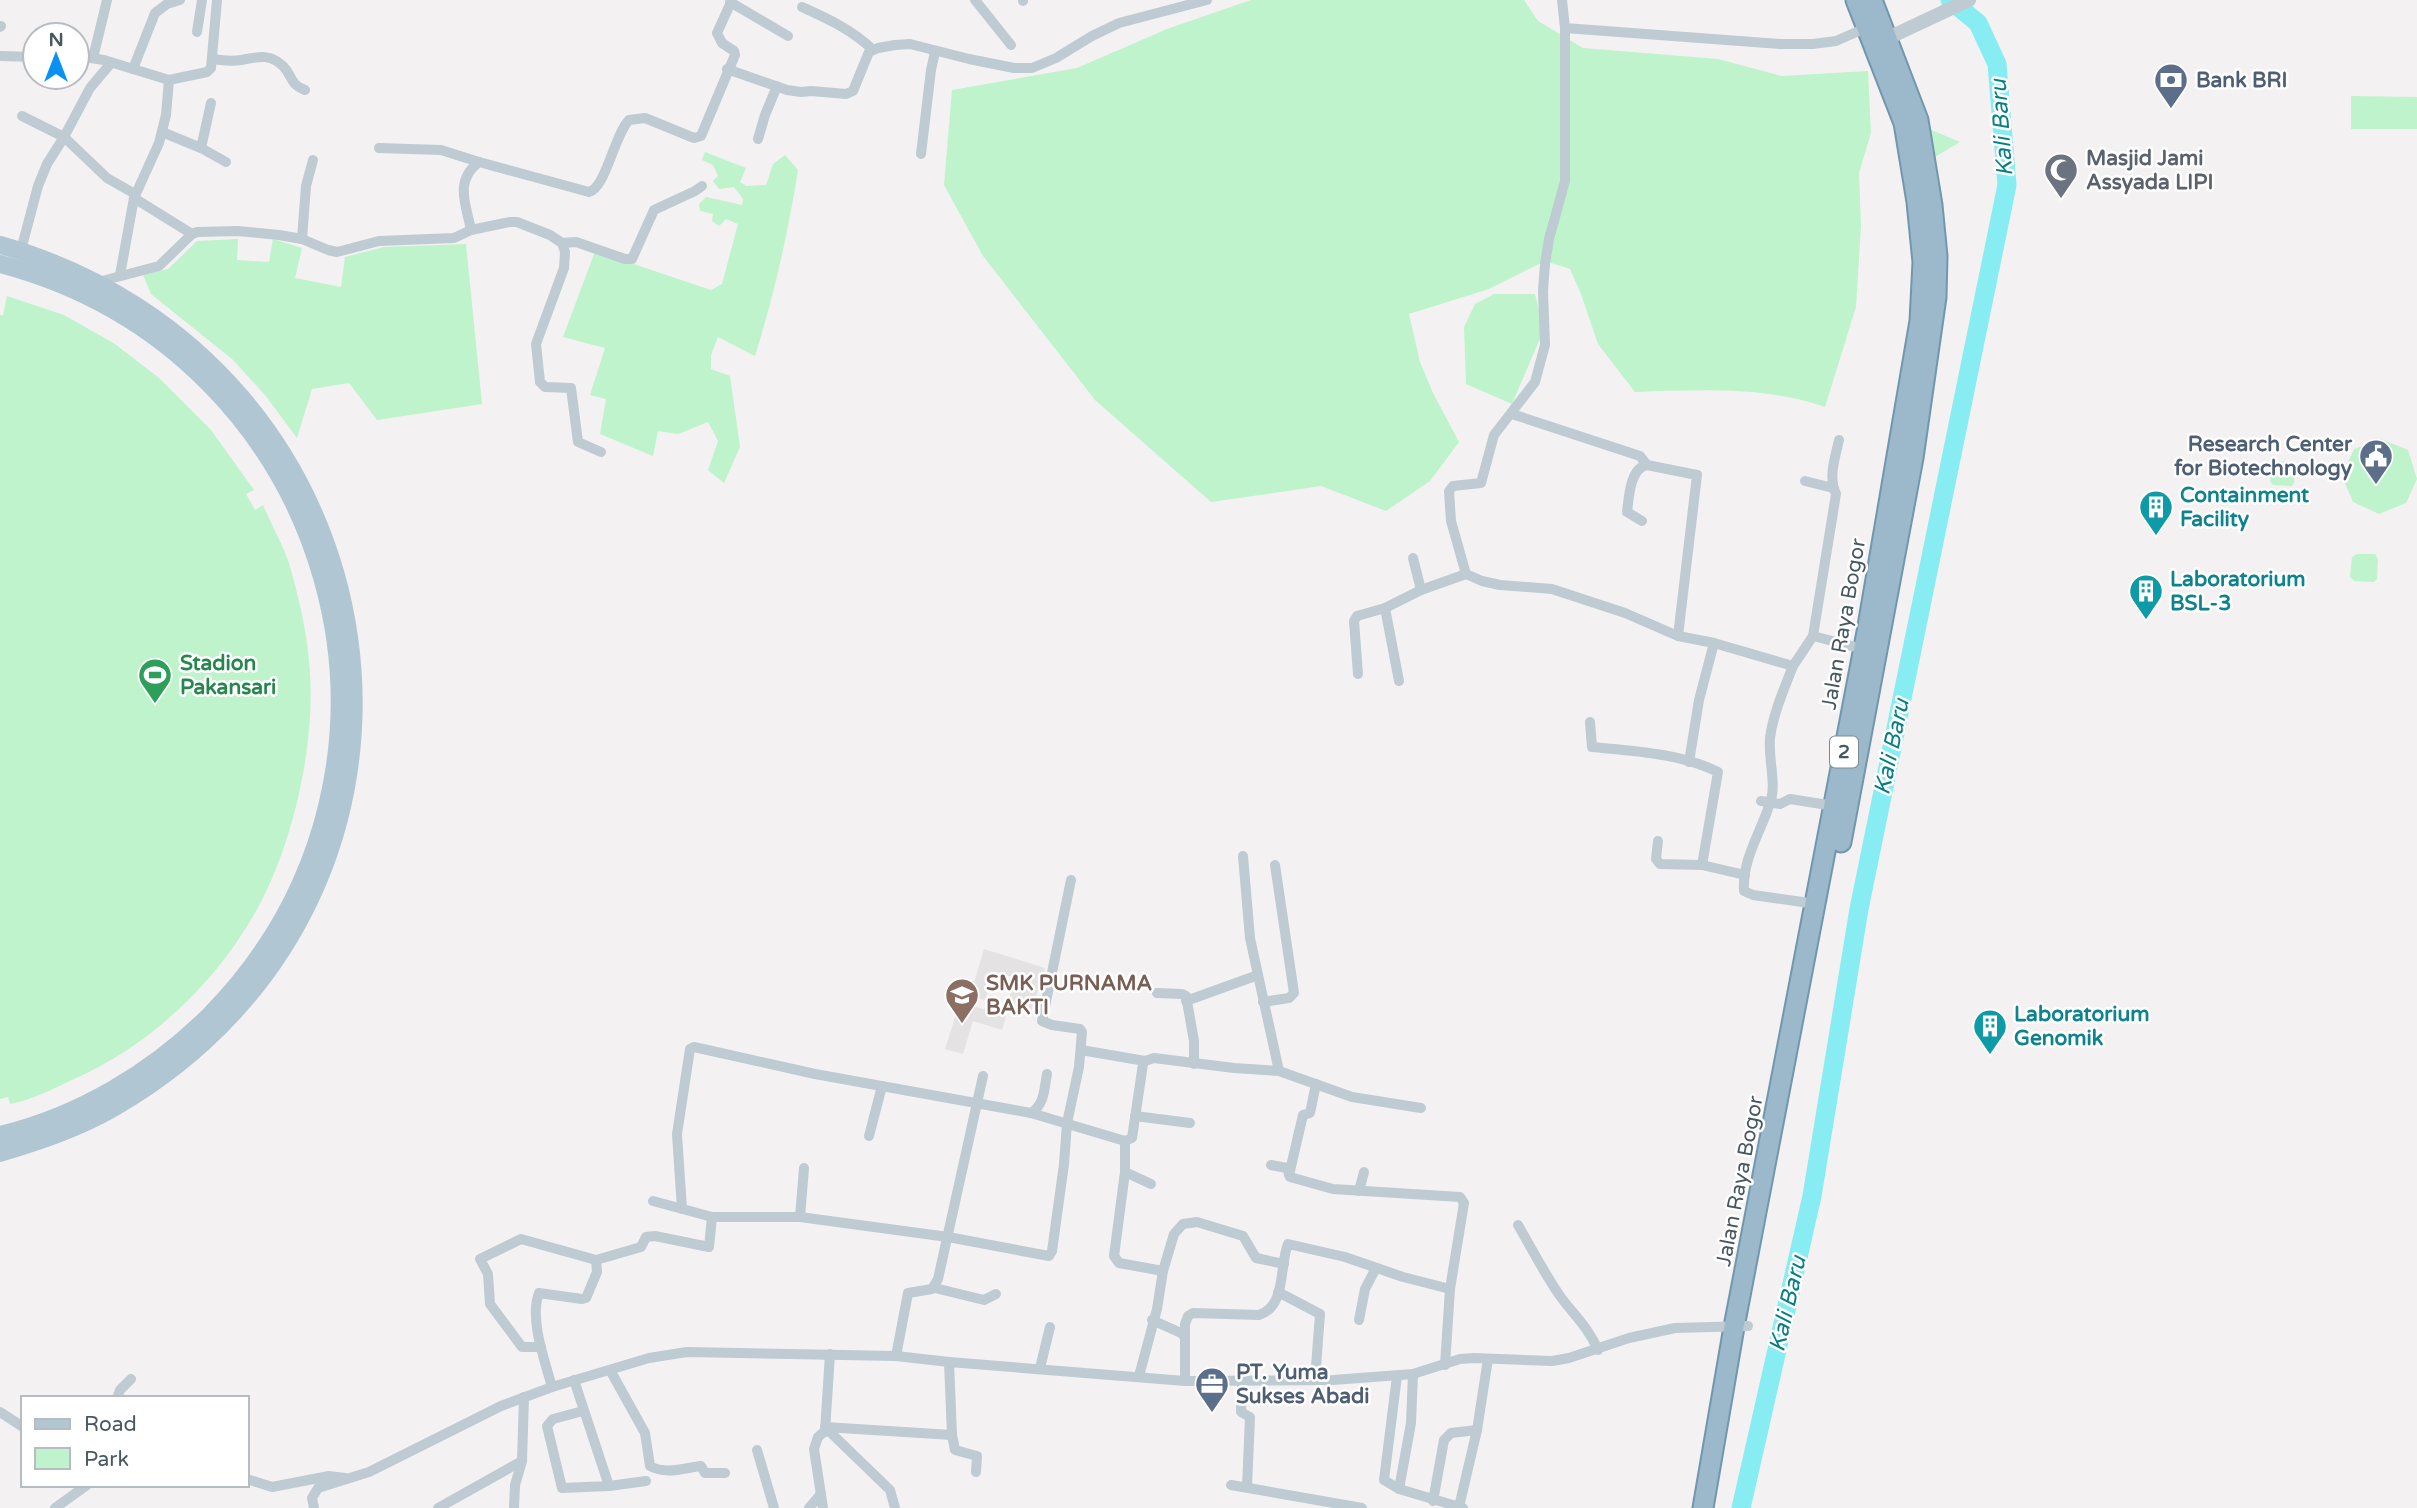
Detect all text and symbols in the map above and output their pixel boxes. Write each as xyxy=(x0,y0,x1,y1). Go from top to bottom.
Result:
north arrow xyxy=(21,21,91,91)
text: N xyxy=(48,29,64,51)
bank icon: Bank BRI xyxy=(2152,61,2190,110)
place label: Bank BRI xyxy=(2196,68,2288,93)
water label: Kali Baru xyxy=(1985,77,2019,178)
place label: Masjid Jami Assyada LIPI xyxy=(2086,146,2213,195)
mosque icon: Masjid Jami Assyada LIPI xyxy=(2042,151,2080,200)
place label: Research Center for Biotechnology xyxy=(2174,432,2353,481)
public building icon: Research Center for Biotechnology xyxy=(2357,437,2395,486)
place label: Containment Facility xyxy=(2180,483,2309,532)
building icon: Containment Facility xyxy=(2137,488,2175,537)
street label: Jalan Raya Bogor xyxy=(1817,537,1871,711)
place label: Laboratorium BSL-3 xyxy=(2170,567,2306,616)
building icon: Laboratorium BSL-3 xyxy=(2127,572,2165,621)
place label: Stadion Pakansari xyxy=(180,651,276,700)
sports icon: Stadion Pakansari xyxy=(136,656,174,705)
water label: Kali Baru xyxy=(1868,695,1916,798)
road number: 2 xyxy=(1830,736,1858,768)
place label: SMK PURNAMA BAKTI xyxy=(986,971,1152,1020)
school or university icon: SMK PURNAMA BAKTI xyxy=(943,976,981,1025)
place label: Laboratorium Genomik xyxy=(2014,1002,2150,1051)
building icon: Laboratorium Genomik xyxy=(1971,1007,2009,1056)
street label: Jalan Raya Bogor xyxy=(1711,1094,1769,1268)
water label: Kali Baru xyxy=(1763,1252,1813,1355)
place label: PT. Yuma Sukses Abadi xyxy=(1236,1360,1369,1409)
office icon: PT. Yuma Sukses Abadi xyxy=(1193,1365,1231,1414)
legend xyxy=(21,1396,248,1487)
text: Road xyxy=(84,1412,137,1437)
text: Park xyxy=(84,1447,129,1472)

